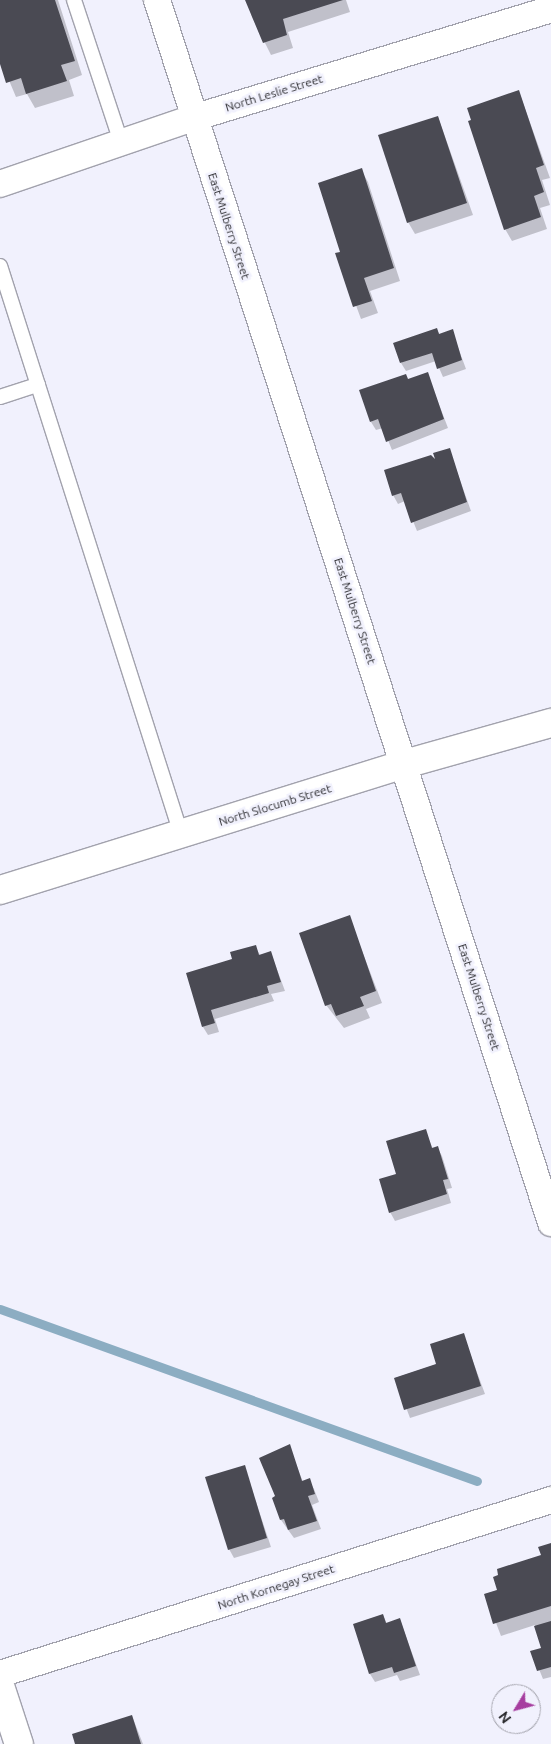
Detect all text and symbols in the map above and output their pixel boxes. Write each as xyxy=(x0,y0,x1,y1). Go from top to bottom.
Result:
street label: North Leslie Street xyxy=(223,71,325,115)
street label: East Mulberry Street xyxy=(205,171,253,281)
street label: East Mulberry Street xyxy=(331,556,379,666)
street label: North Slocumb Street xyxy=(217,781,333,829)
street label: East Mulberry Street xyxy=(455,942,503,1052)
street label: North Kornegay Street xyxy=(216,1561,336,1613)
north arrow xyxy=(491,1684,541,1734)
text: N xyxy=(495,1708,514,1726)

